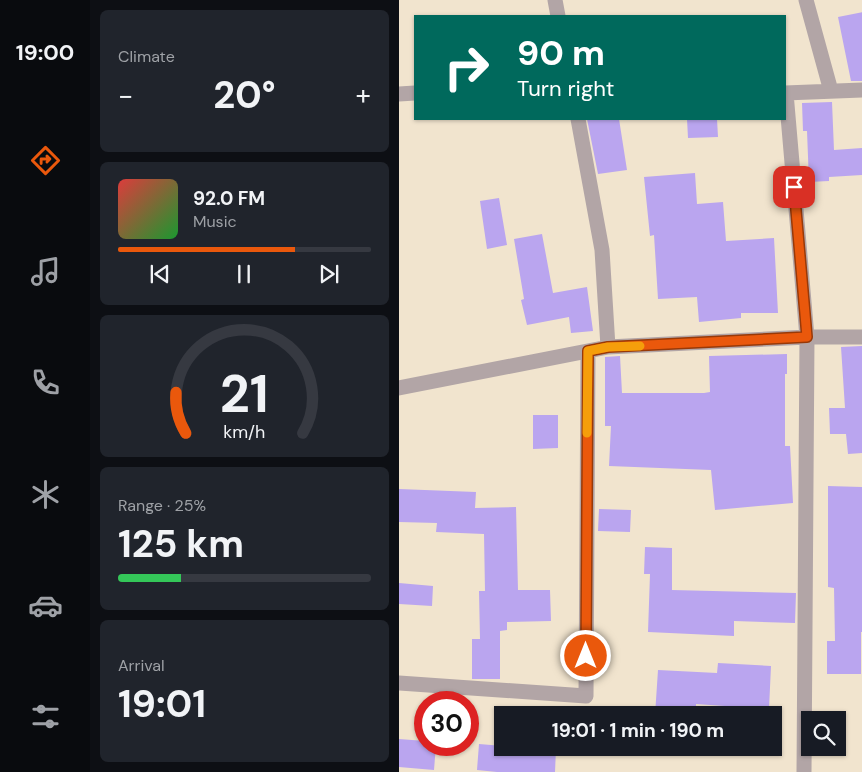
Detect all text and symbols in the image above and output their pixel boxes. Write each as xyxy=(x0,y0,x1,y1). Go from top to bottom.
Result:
text: 90 m xyxy=(517,30,605,76)
icon: right xyxy=(434,35,499,100)
text: 19:00 xyxy=(16,38,74,67)
text: Climate xyxy=(118,46,175,67)
text: 20° xyxy=(213,70,276,120)
text: Turn right xyxy=(517,74,614,103)
text: − xyxy=(118,77,133,114)
text: + xyxy=(356,77,371,114)
icon: directions xyxy=(28,143,63,178)
pin xyxy=(773,166,815,208)
icon: arrive xyxy=(780,173,808,201)
text: 92.0 FM xyxy=(193,186,265,211)
text: Music xyxy=(193,211,237,232)
icon: music xyxy=(28,254,63,289)
icon: previous xyxy=(146,260,174,288)
icon: pause xyxy=(230,260,258,288)
icon: next xyxy=(315,260,343,288)
text: 21 xyxy=(220,360,269,428)
icon: phone xyxy=(28,365,63,400)
text: km/h xyxy=(223,420,266,444)
icon: climate xyxy=(28,477,63,512)
text: Range · 25% xyxy=(118,495,206,516)
text: 125 km xyxy=(118,519,244,569)
icon: car xyxy=(28,588,63,623)
position arrow xyxy=(559,629,611,681)
text: Arrival xyxy=(118,655,165,676)
text: 19:01 xyxy=(118,679,206,729)
speed limit sign: 30 xyxy=(414,691,479,756)
icon: filters xyxy=(28,699,63,734)
map controls xyxy=(801,711,846,756)
button: search xyxy=(801,711,846,756)
text: 19:01 · 1 min · 190 m xyxy=(552,718,724,743)

